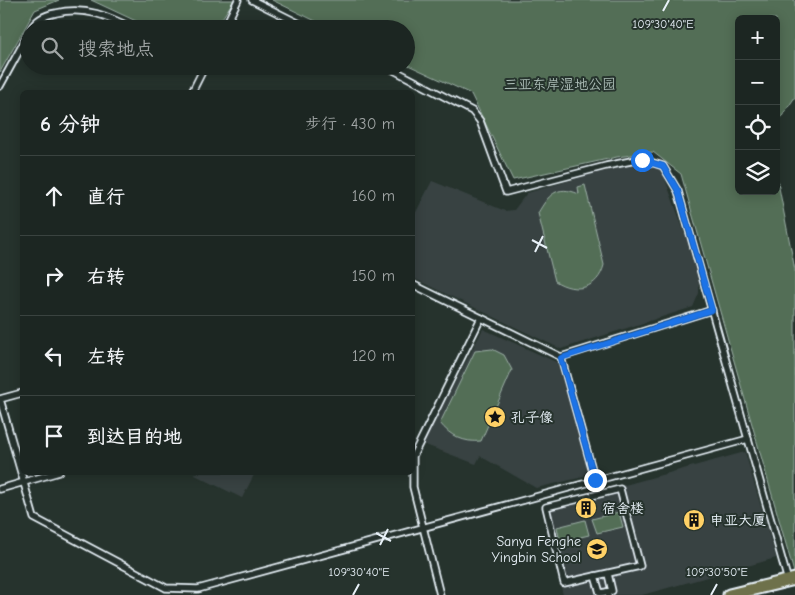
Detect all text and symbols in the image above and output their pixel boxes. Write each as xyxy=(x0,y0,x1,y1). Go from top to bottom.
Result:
map controls xyxy=(735,15,780,195)
button: + xyxy=(735,15,780,60)
text: 109°30'40"E xyxy=(633,17,693,31)
search box xyxy=(20,20,415,75)
icon: search xyxy=(38,34,66,62)
text: 搜索地点 xyxy=(78,38,154,60)
button: − xyxy=(735,60,780,105)
park label: 三亚东岸湿地公园 xyxy=(504,76,616,93)
button: locate xyxy=(735,105,780,150)
text: 6 分钟 xyxy=(40,112,100,136)
text: 步行 · 430 m xyxy=(305,115,395,133)
route start xyxy=(631,149,654,172)
button: layers xyxy=(735,150,780,195)
icon: ahead xyxy=(40,182,68,210)
text: 直行 xyxy=(87,186,125,208)
text: 160 m xyxy=(352,187,395,205)
icon: right xyxy=(40,262,68,290)
text: 右转 xyxy=(87,266,125,288)
text: 150 m xyxy=(352,267,395,285)
icon: left xyxy=(40,342,68,370)
text: 左转 xyxy=(87,346,125,368)
text: 120 m xyxy=(352,347,395,365)
place icon: 孔子像 xyxy=(483,405,507,429)
place label: 孔子像 xyxy=(511,409,553,426)
icon: arrive xyxy=(40,422,68,450)
text: 到达目的地 xyxy=(87,426,182,448)
route end xyxy=(584,469,607,492)
building icon: 宿舍楼 xyxy=(574,496,598,520)
place label: 宿舍楼 xyxy=(602,500,644,517)
building icon: 申亚大厦 xyxy=(682,508,706,532)
place label: 申亚大厦 xyxy=(710,512,766,529)
place label: Sanya Fenghe Yingbin School xyxy=(491,533,581,566)
school or university icon: Sanya Fenghe Yingbin School xyxy=(585,537,609,561)
text: 109°30'40"E xyxy=(329,565,389,579)
text: 109°30'50"E xyxy=(686,565,748,579)

